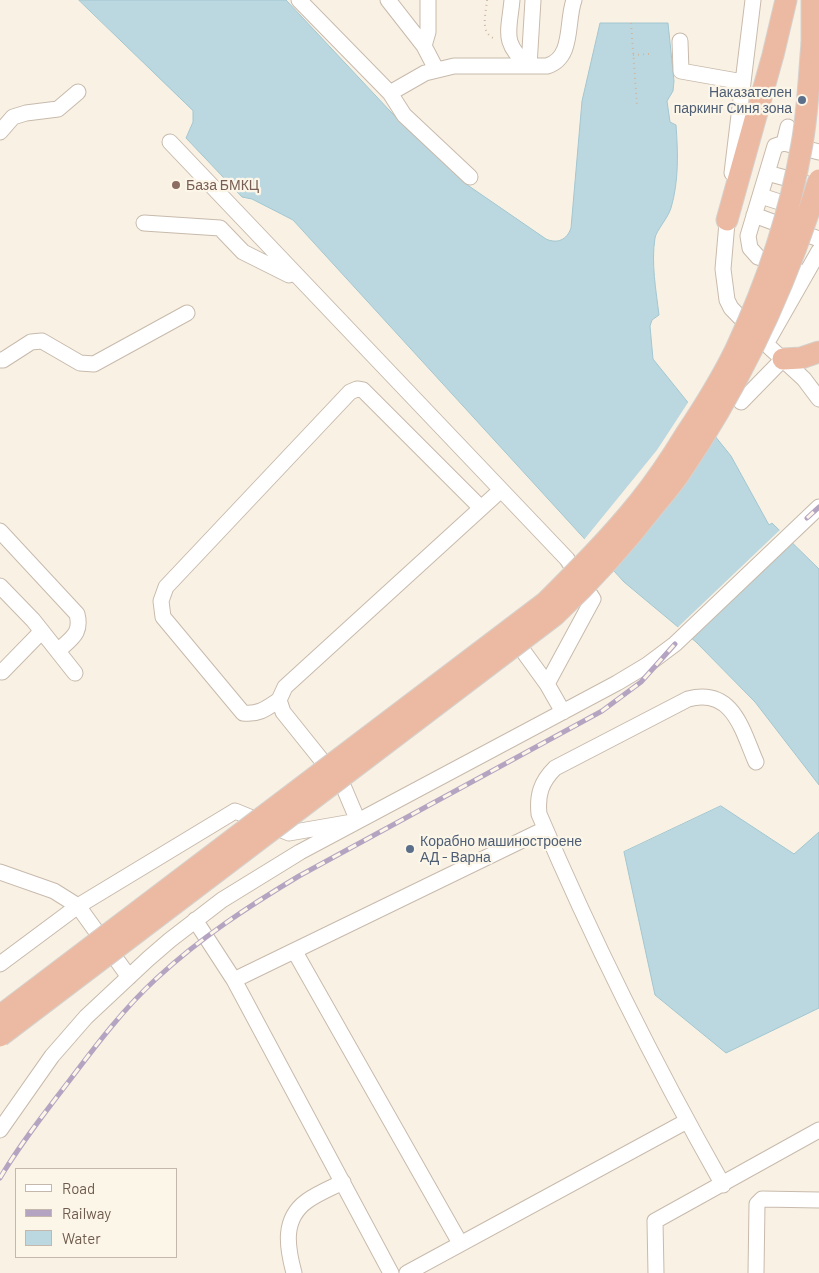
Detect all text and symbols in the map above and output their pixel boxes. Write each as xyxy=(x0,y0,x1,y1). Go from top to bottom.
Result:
place label: Наказателен паркинг Синя зона xyxy=(674,84,792,116)
marker: Наказателен паркинг Синя зона xyxy=(796,94,808,106)
place label: База БМКЦ xyxy=(186,177,259,193)
marker: База БМКЦ xyxy=(170,179,182,191)
place label: Корабно машиностроене АД - Варна xyxy=(420,833,582,866)
marker: Корабно машиностроене АД - Варна xyxy=(404,843,416,855)
legend xyxy=(15,1168,178,1258)
text: Road xyxy=(62,1179,95,1197)
text: Railway xyxy=(62,1204,111,1222)
text: Water xyxy=(62,1229,101,1247)

